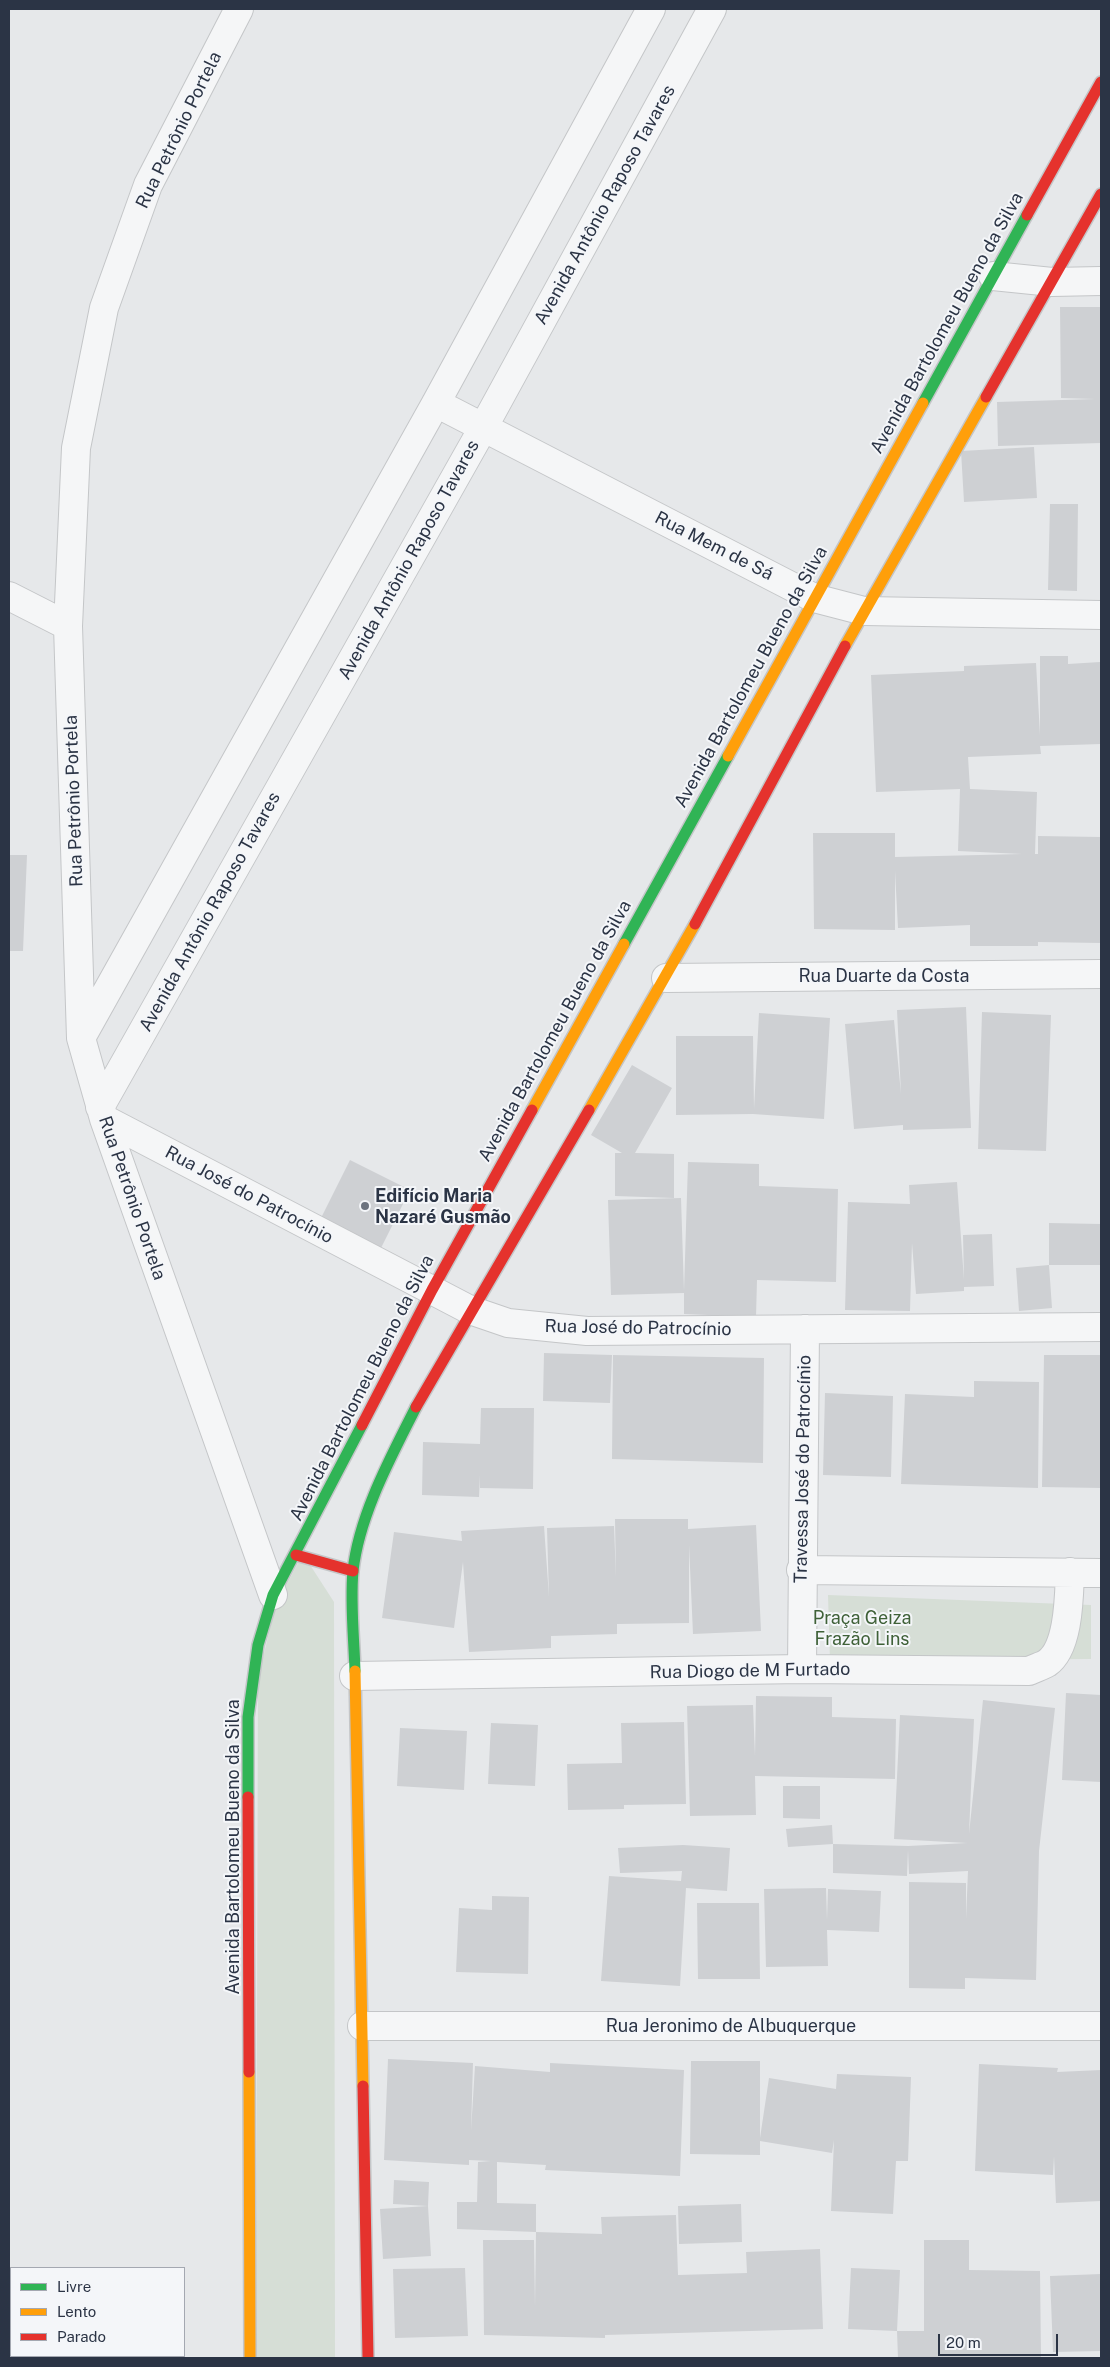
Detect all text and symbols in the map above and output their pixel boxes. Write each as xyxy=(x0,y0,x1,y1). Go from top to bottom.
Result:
street label: Rua Petrônio Portela xyxy=(132,48,226,212)
street label: Avenida Antônio Raposo Tavares xyxy=(530,81,680,329)
street label: Avenida Bartolomeu Bueno da Silva xyxy=(866,189,1028,457)
street label: Avenida Antônio Raposo Tavares xyxy=(334,436,484,684)
street label: Rua Mem de Sá xyxy=(651,507,777,585)
street label: Avenida Bartolomeu Bueno da Silva xyxy=(670,543,832,811)
street label: Rua Petrônio Portela xyxy=(60,715,88,887)
street label: Avenida Antônio Raposo Tavares xyxy=(135,788,285,1036)
street label: Avenida Bartolomeu Bueno da Silva xyxy=(474,897,636,1165)
street label: Rua Duarte da Costa xyxy=(798,965,970,987)
street label: Rua Petrônio Portela xyxy=(94,1113,170,1283)
street label: Rua José do Patrocínio xyxy=(161,1142,337,1248)
place label: Edifício Maria Nazaré Gusmão xyxy=(375,1185,511,1228)
marker: Edifício Maria Nazaré Gusmão xyxy=(359,1200,371,1212)
street label: Avenida Bartolomeu Bueno da Silva xyxy=(285,1251,439,1525)
street label: Rua José do Patrocínio xyxy=(544,1316,732,1340)
street label: Travessa José do Patrocínio xyxy=(790,1355,816,1583)
park label: Praça Geiza Frazão Lins xyxy=(813,1607,911,1650)
street label: Rua Diogo de M Furtado xyxy=(650,1658,850,1684)
street label: Avenida Bartolomeu Bueno da Silva xyxy=(222,1699,244,1995)
street label: Rua Jeronimo de Albuquerque xyxy=(606,2015,856,2037)
legend xyxy=(10,2267,185,2357)
text: Livre xyxy=(57,2278,91,2295)
text: Lento xyxy=(57,2303,96,2320)
scale bar xyxy=(940,2324,1060,2356)
text: Parado xyxy=(57,2328,106,2345)
text: 20 m xyxy=(946,2334,981,2351)

